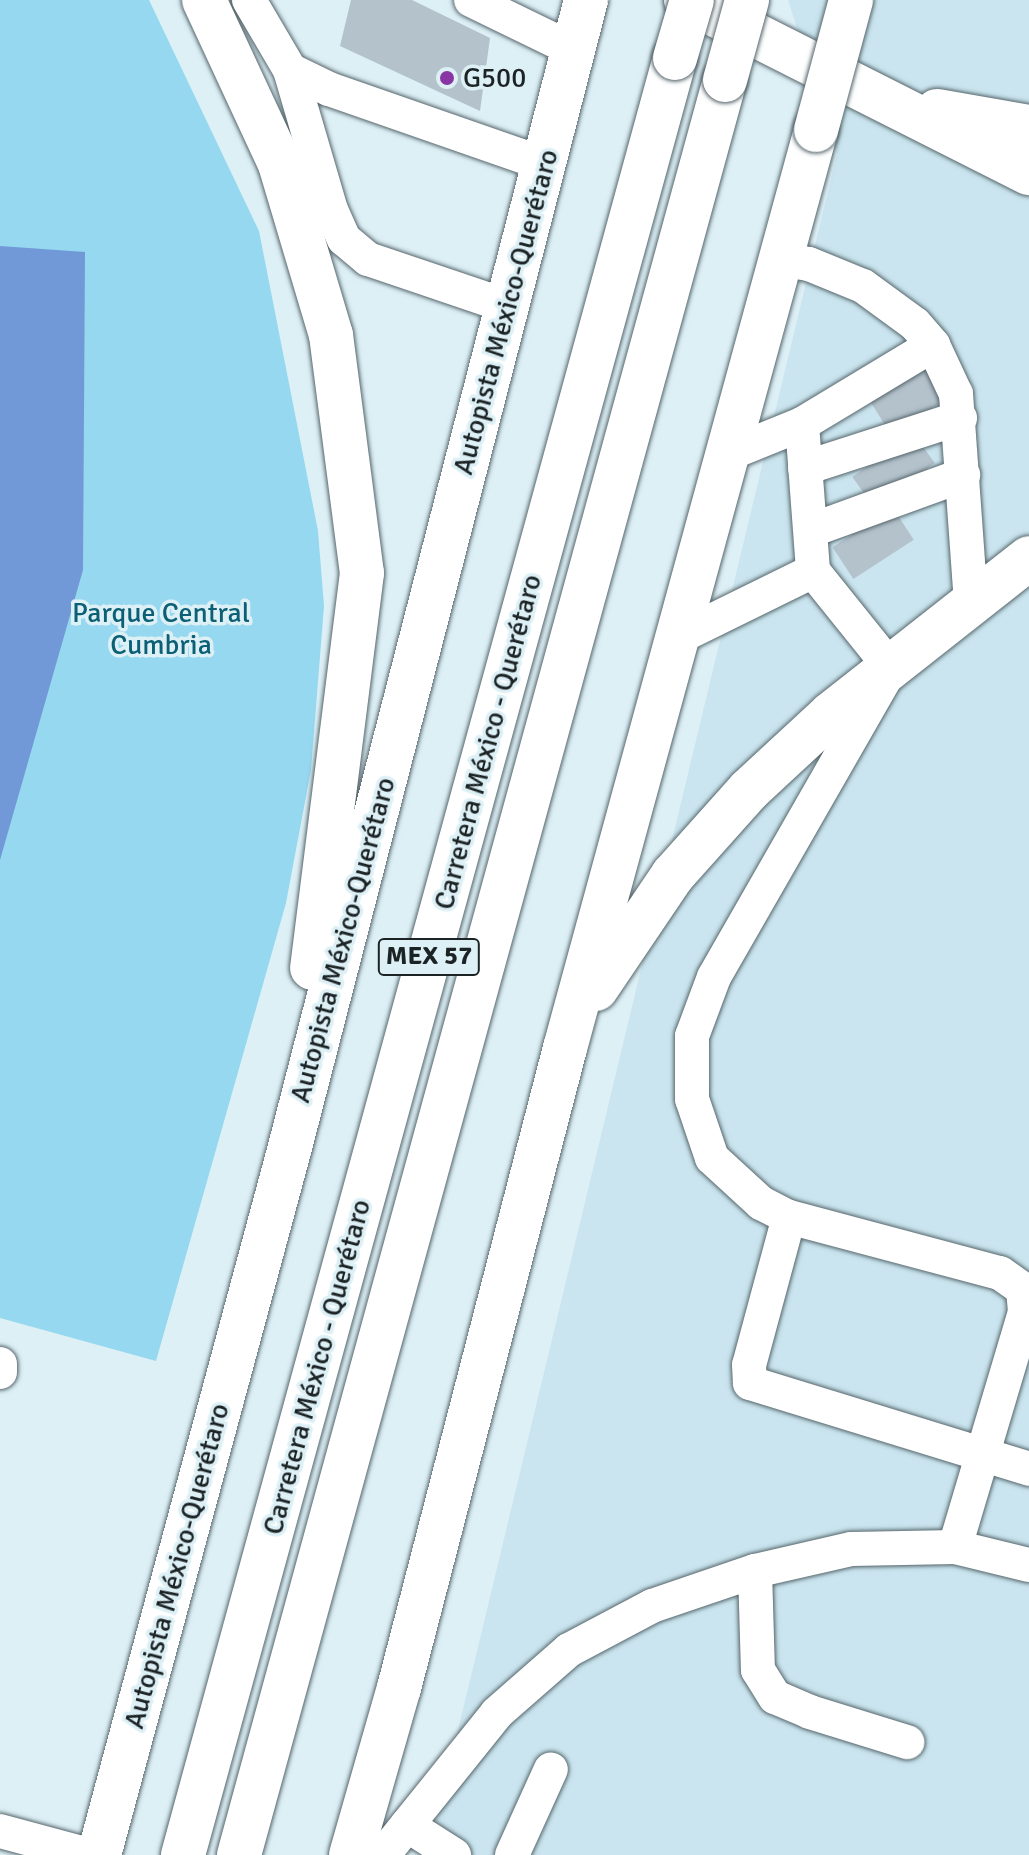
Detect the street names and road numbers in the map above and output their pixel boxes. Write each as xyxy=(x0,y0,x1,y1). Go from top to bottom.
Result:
street label: Autopista México-Querétaro xyxy=(446,146,566,478)
street label: Carretera México - Querétaro xyxy=(427,571,549,913)
street label: Autopista México-Querétaro xyxy=(283,774,403,1106)
road number: MEX 57 xyxy=(377,935,481,979)
street label: Carretera México - Querétaro xyxy=(256,1196,378,1538)
street label: Autopista México-Querétaro xyxy=(117,1400,237,1732)

